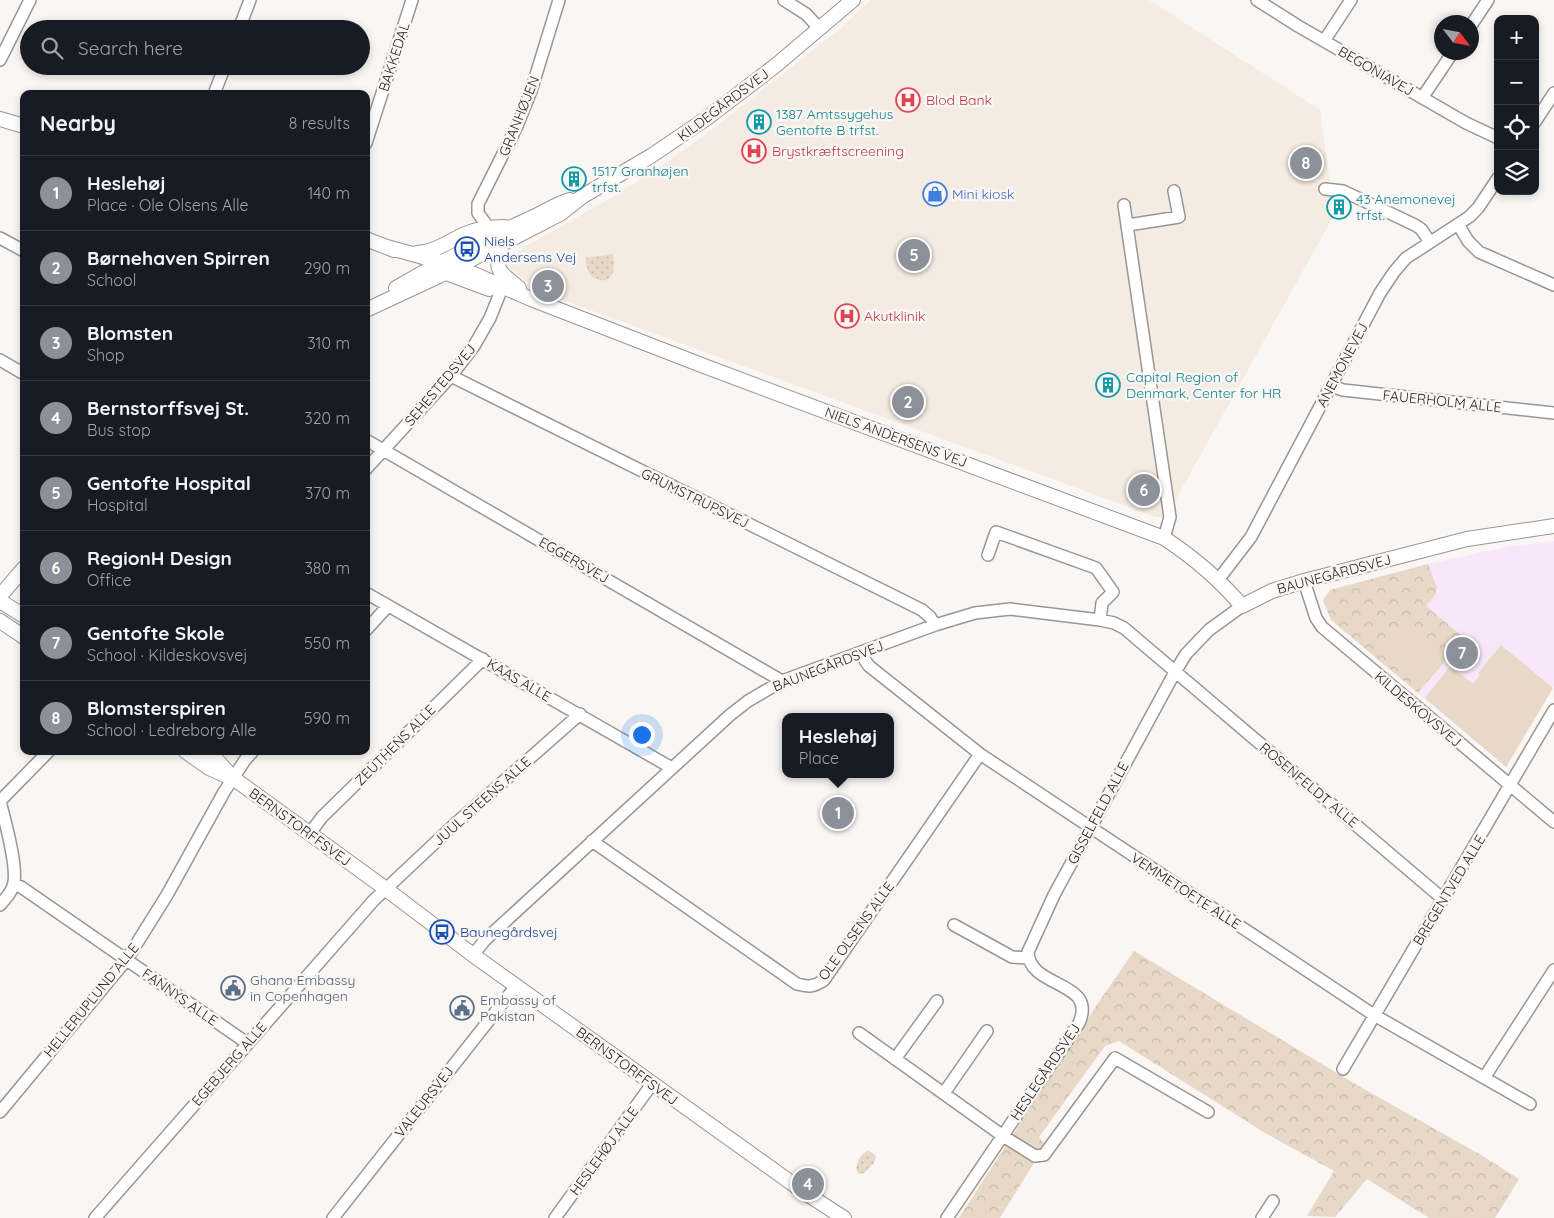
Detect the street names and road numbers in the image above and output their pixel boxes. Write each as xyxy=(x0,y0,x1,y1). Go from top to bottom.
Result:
street label: BAKKEDAL xyxy=(374,20,414,94)
street label: BEGONIAVEJ xyxy=(1335,42,1417,100)
street label: KILDEGÅRDSVEJ xyxy=(674,65,772,145)
street label: GRANHØJEN xyxy=(495,73,543,159)
street label: ANEMONEVEJ xyxy=(1312,320,1372,410)
street label: SEHESTEDSVEJ xyxy=(401,340,479,430)
street label: FAUERHOLM ALLE xyxy=(1382,386,1502,416)
street label: NIELS ANDERSENS VEJ xyxy=(822,403,970,471)
street label: GRUMSTRUPSVEJ xyxy=(638,464,752,532)
street label: EGGERSVEJ xyxy=(536,533,612,587)
street label: BAUNEGÅRDSVEJ xyxy=(1275,550,1393,598)
street label: BAUNEGÅRDSVEJ xyxy=(770,637,886,695)
street label: KAAS ALLE xyxy=(484,654,554,706)
street label: KILDESKOVSVEJ xyxy=(1371,667,1465,751)
street label: ZEUTHENS ALLE xyxy=(351,701,439,789)
street label: ROSENFELDT ALLE xyxy=(1256,738,1362,832)
street label: JUUL STEENS ALLE xyxy=(429,752,535,850)
street label: GISSELFELD ALLE xyxy=(1063,759,1133,867)
street label: BERNSTORFFSVEJ xyxy=(246,784,354,870)
street label: BREGENTVED ALLE xyxy=(1409,831,1489,949)
street label: VEMMETOFTE ALLE xyxy=(1128,849,1244,933)
street label: OLE OLSENS ALLE xyxy=(814,878,898,984)
street label: HELLERUPLUND ALLE xyxy=(39,939,143,1061)
street label: FANNYS ALLE xyxy=(139,964,221,1030)
street label: EGEBJERG ALLE xyxy=(188,1018,270,1110)
street label: HESLEGÅRDSVEJ xyxy=(1006,1020,1084,1124)
street label: BERNSTORFFSVEJ xyxy=(573,1023,681,1109)
street label: VALEURSVEJ xyxy=(391,1063,457,1141)
street label: HESLEHØJ ALLE xyxy=(566,1103,642,1199)

